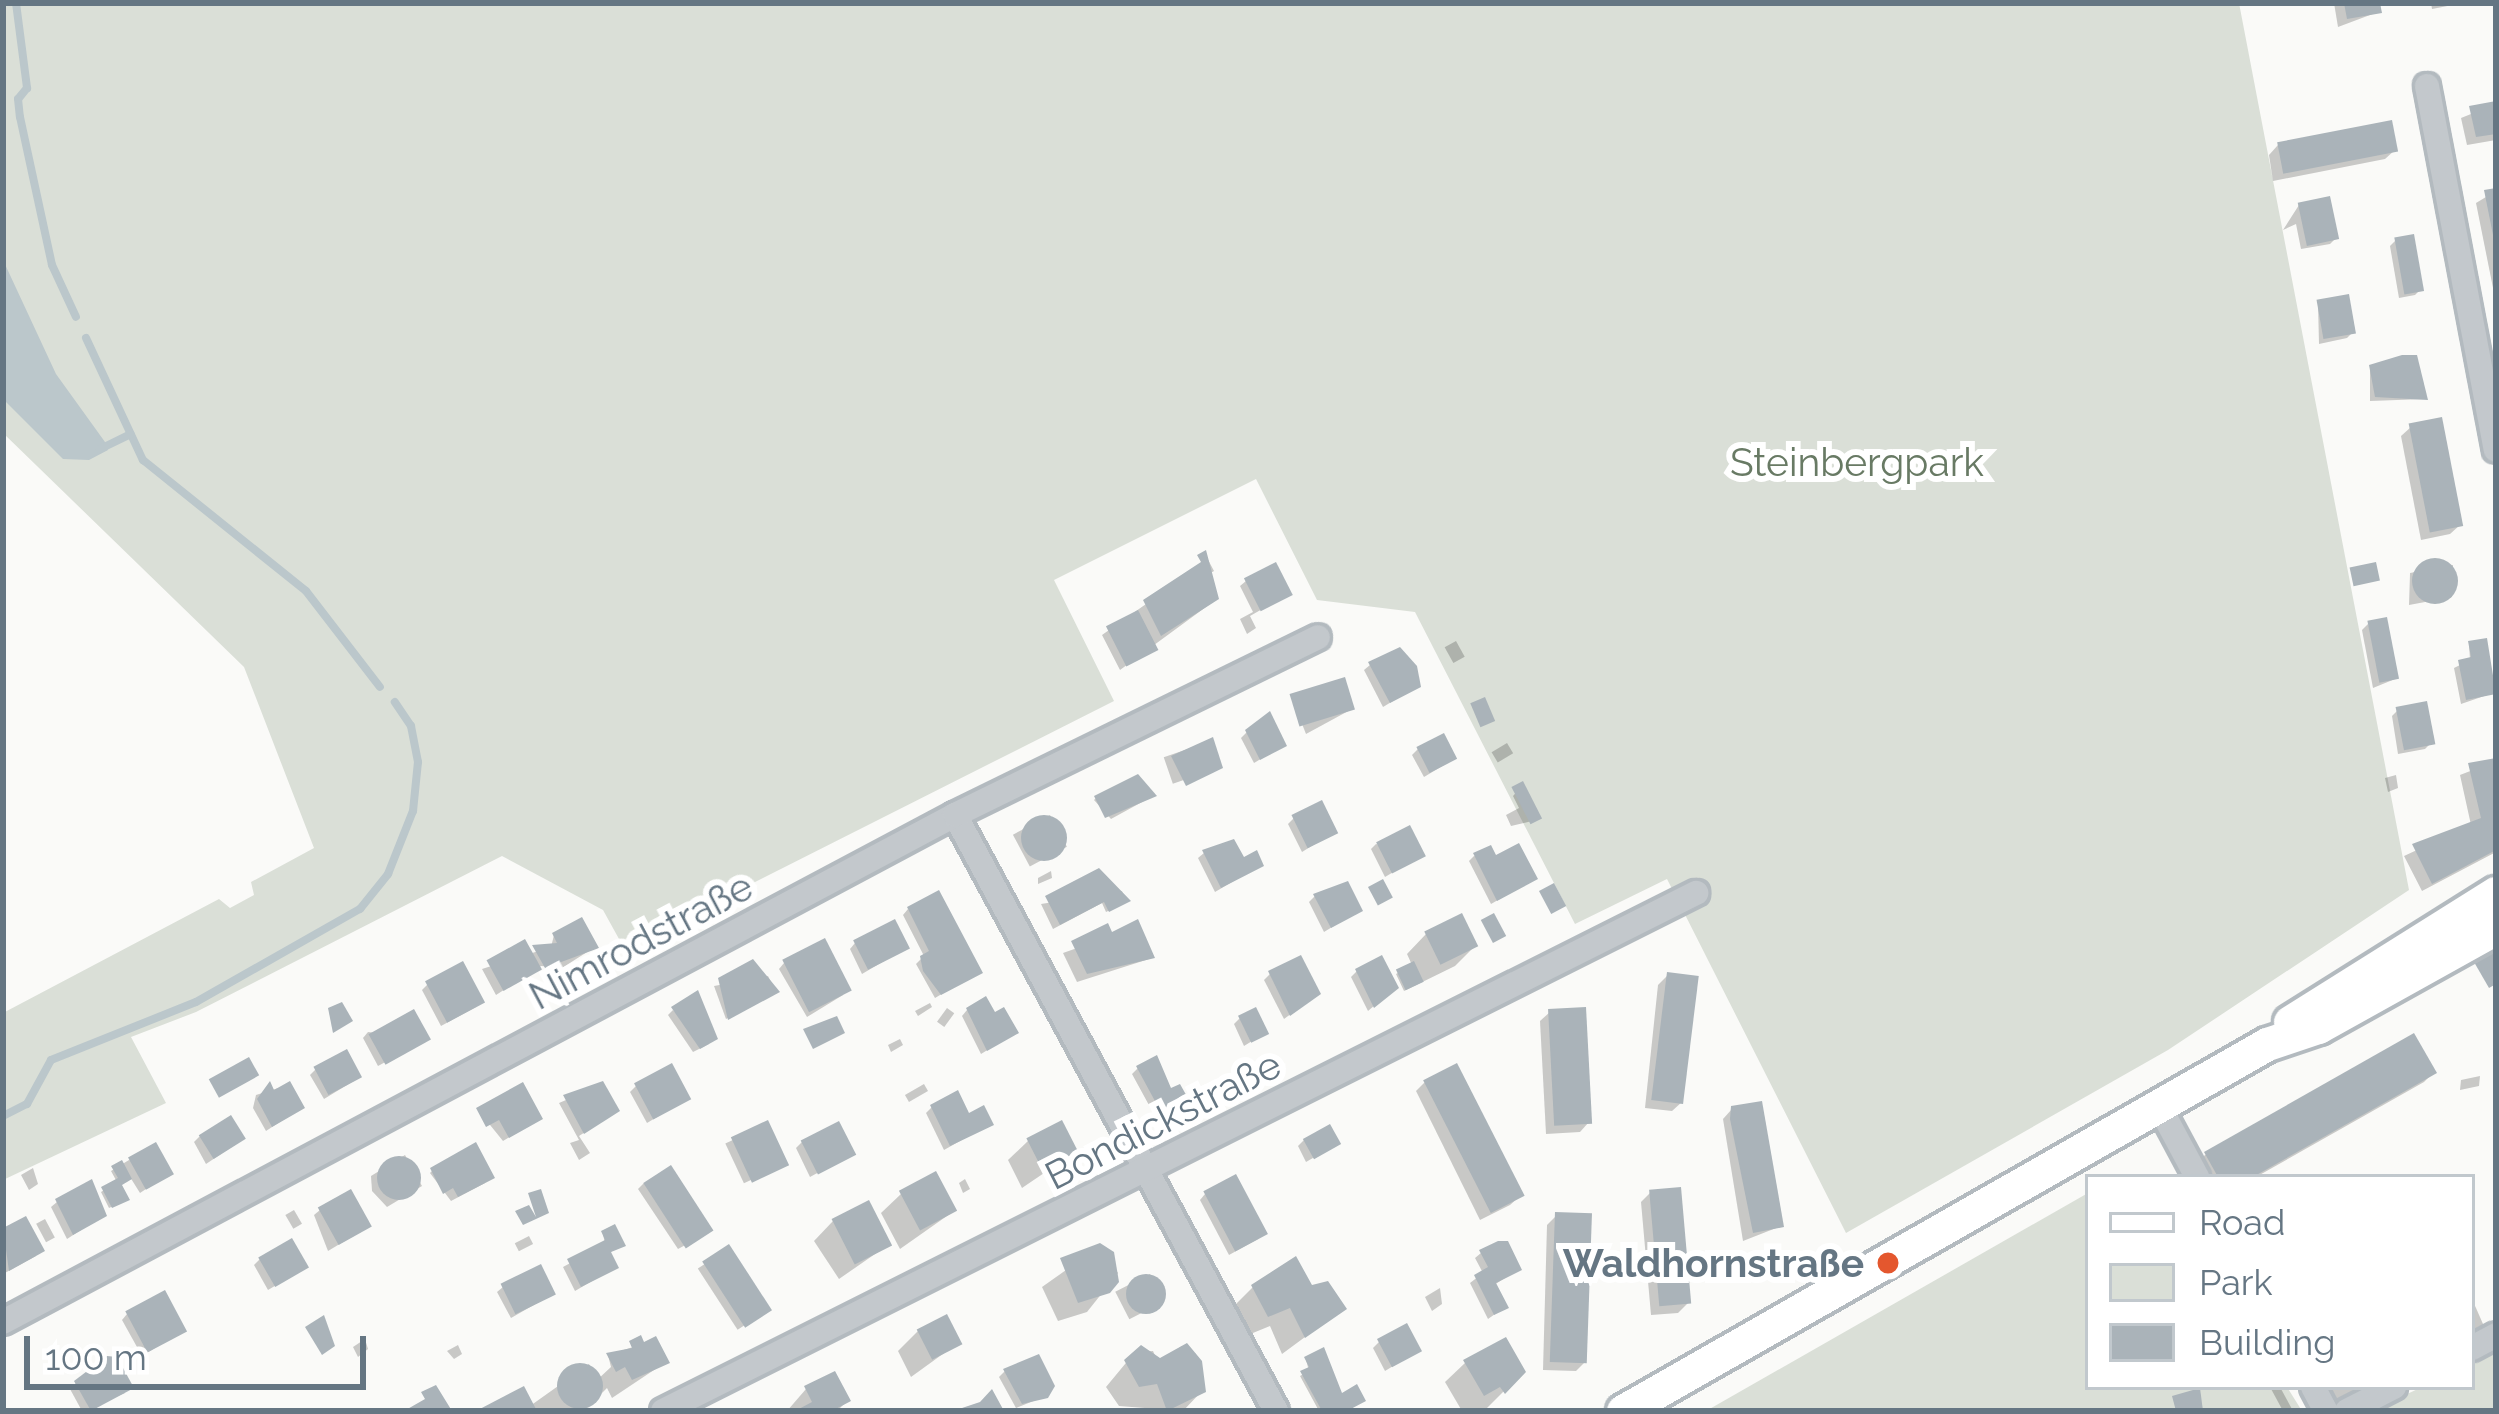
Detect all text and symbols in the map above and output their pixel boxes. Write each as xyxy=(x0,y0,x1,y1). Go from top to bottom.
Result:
park label: Steinbergpark xyxy=(1730,439,1984,485)
street label: Nimrodstraße xyxy=(521,863,761,1019)
street label: Bondickstraße xyxy=(1037,1041,1289,1199)
legend xyxy=(2085,1174,2475,1390)
text: Road xyxy=(2199,1201,2285,1243)
place label: Waldhornstraße xyxy=(1563,1240,1864,1286)
marker: Waldhornstraße xyxy=(1875,1250,1901,1276)
text: Park xyxy=(2199,1261,2273,1303)
scale bar xyxy=(30,1312,372,1386)
text: Building xyxy=(2199,1321,2335,1363)
text: 100 m xyxy=(45,1336,147,1378)

